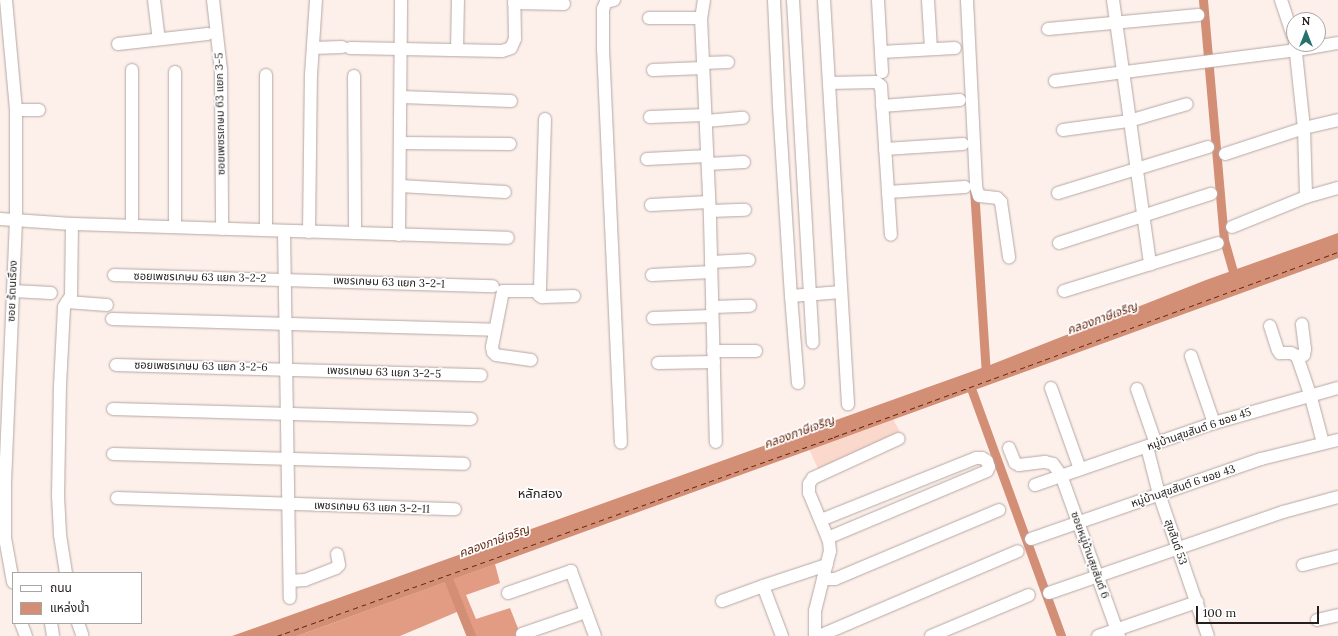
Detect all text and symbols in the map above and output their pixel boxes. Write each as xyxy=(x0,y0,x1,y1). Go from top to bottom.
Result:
north arrow xyxy=(1286,12,1326,52)
text: N xyxy=(1302,14,1310,28)
street label: ซอยเพชรเกษม 63 แยก 3-5 xyxy=(212,53,228,175)
street label: ซอย ร้ตนเรึอง xyxy=(4,260,20,322)
street label: ซอยเพชรเกษม 63 แยก 3-2-2 xyxy=(134,269,266,285)
street label: เพชรเกษม 63 แยก 3-2-1 xyxy=(333,273,445,291)
water label: คลองภาษีเจริญ xyxy=(1065,299,1139,337)
street label: ซอยเพชรเกษม 63 แยก 3-2-6 xyxy=(134,358,268,374)
street label: เพชรเกษม 63 แยก 3-2-5 xyxy=(327,363,441,381)
street label: หมู่บ้านสุขสันต์ 6 ซอย 45 xyxy=(1145,405,1253,453)
water label: คลองภาษีเจริญ xyxy=(762,413,836,451)
street label: หมู่บ้านสุขสันต์ 6 ซอย 43 xyxy=(1129,462,1237,510)
district label: หลักสอง xyxy=(518,486,562,502)
street label: เพชรเกษม 63 แยก 3-2-11 xyxy=(314,498,430,516)
street label: ซอยหมู่บ้านสุขสันต์ 6 xyxy=(1068,510,1112,600)
street label: สุขสันต์ 53 xyxy=(1162,517,1190,567)
water label: คลองภาษีเจริญ xyxy=(457,522,531,560)
legend xyxy=(12,572,142,624)
text: ถนน xyxy=(50,580,72,595)
scale bar xyxy=(1198,598,1321,624)
text: แหล่งน้ำ xyxy=(50,600,89,615)
text: 100 m xyxy=(1203,605,1236,620)

